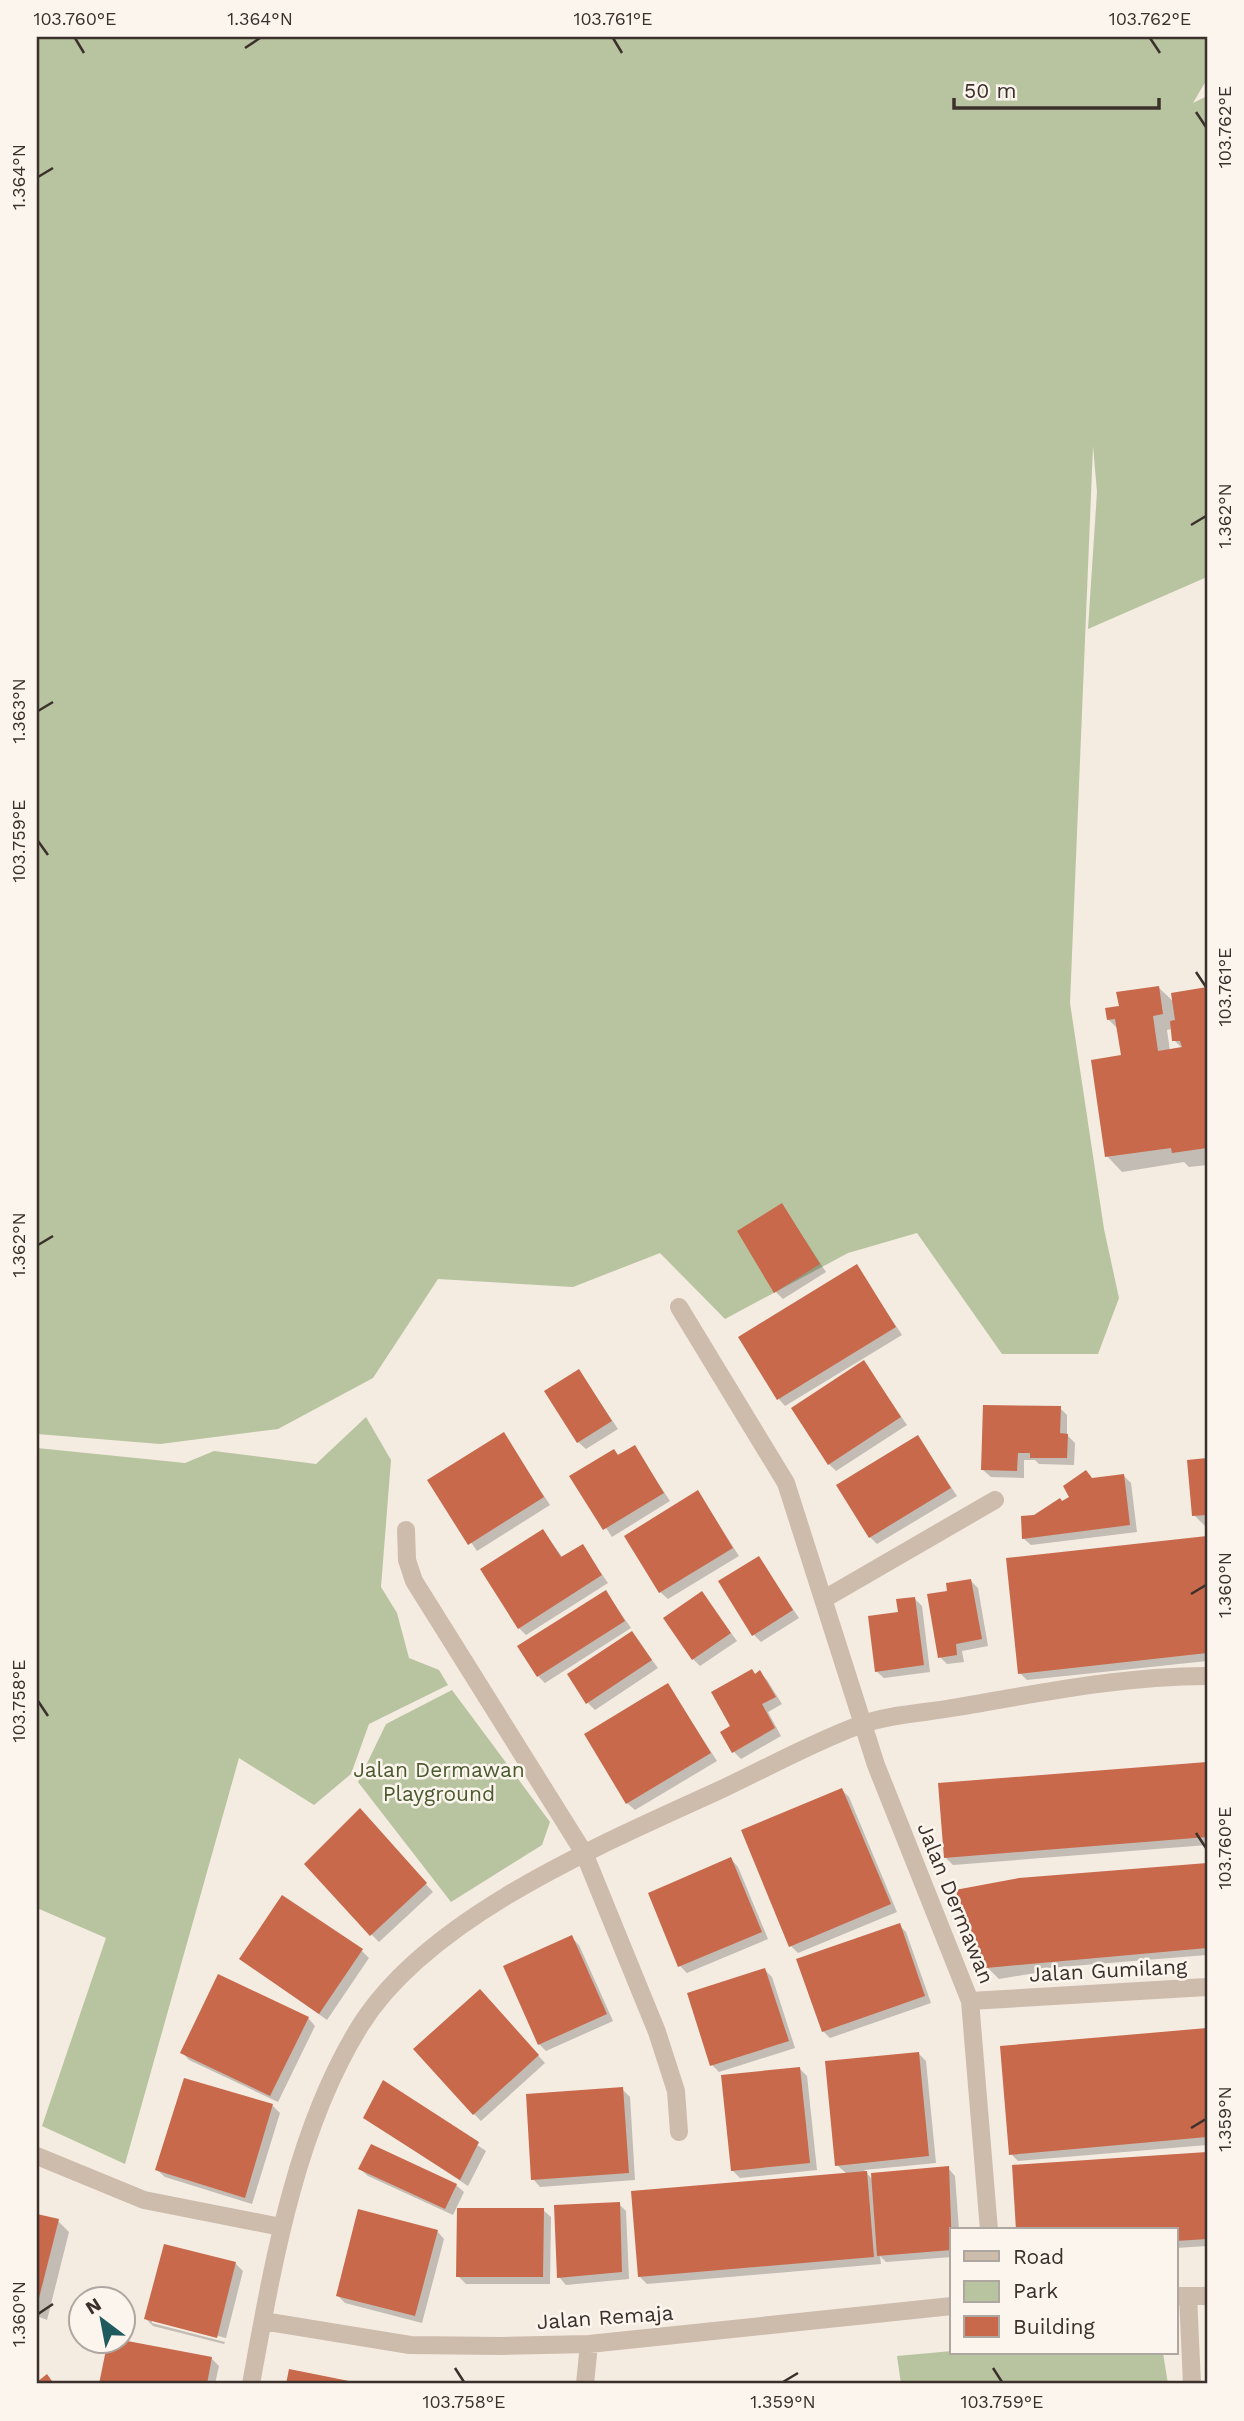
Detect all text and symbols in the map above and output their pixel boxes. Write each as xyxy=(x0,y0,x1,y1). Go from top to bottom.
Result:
text: 103.760°E xyxy=(33,8,117,29)
text: 1.364°N xyxy=(227,8,293,29)
text: 103.761°E xyxy=(573,8,653,29)
text: 103.762°E xyxy=(1109,8,1191,29)
scale bar xyxy=(954,66,1158,110)
text: 50 m xyxy=(964,78,1016,103)
text: 103.762°E xyxy=(1214,86,1235,168)
text: 1.364°N xyxy=(8,144,29,210)
text: 1.362°N xyxy=(1214,483,1235,549)
text: 1.363°N xyxy=(8,678,29,744)
text: 103.759°E xyxy=(8,799,29,883)
text: 103.761°E xyxy=(1214,947,1235,1027)
text: 1.362°N xyxy=(8,1212,29,1278)
text: 1.360°N xyxy=(1214,1552,1235,1618)
text: 103.758°E xyxy=(8,1660,29,1743)
park label: Jalan Dermawan Playground xyxy=(353,1757,525,1806)
text: 103.760°E xyxy=(1214,1806,1235,1890)
street label: Jalan Dermawan xyxy=(912,1819,1000,1987)
street label: Jalan Gumilang xyxy=(1028,1953,1188,1987)
text: 1.359°N xyxy=(1214,2086,1235,2152)
legend xyxy=(950,2228,1178,2354)
text: Road xyxy=(1013,2244,1064,2269)
text: Park xyxy=(1013,2278,1058,2303)
text: 1.360°N xyxy=(8,2281,29,2347)
north arrow xyxy=(66,2284,136,2354)
text: N xyxy=(81,2293,105,2319)
street label: Jalan Remaja xyxy=(536,2300,674,2334)
text: Building xyxy=(1013,2314,1095,2339)
text: 103.758°E xyxy=(423,2391,506,2412)
text: 1.359°N xyxy=(750,2391,816,2412)
text: 103.759°E xyxy=(960,2391,1044,2412)

